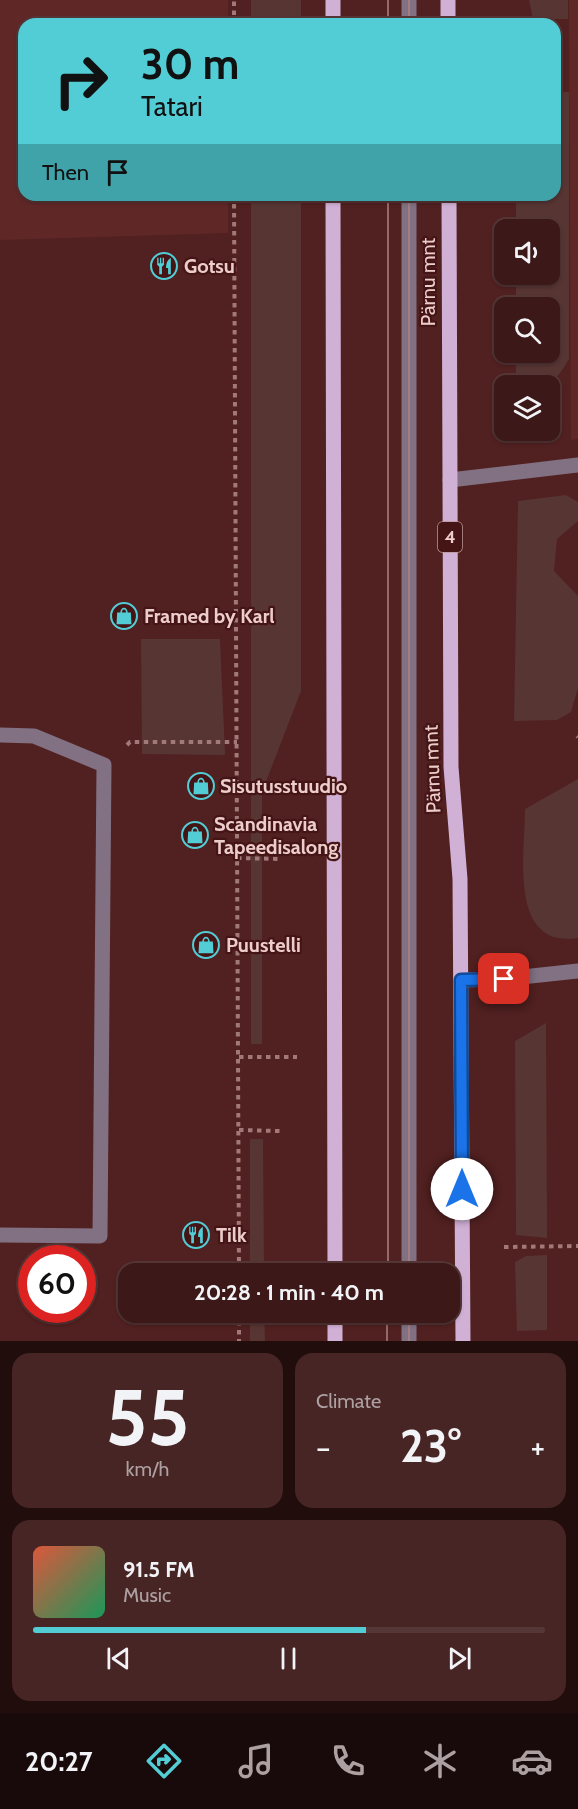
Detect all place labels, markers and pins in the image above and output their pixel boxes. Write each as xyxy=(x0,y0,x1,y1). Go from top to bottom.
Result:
restaurant icon: Gotsu xyxy=(149,251,179,281)
place label: Gotsu xyxy=(184,254,235,278)
shop icon: Framed by Karl xyxy=(109,601,139,631)
place label: Framed by Karl xyxy=(144,604,275,628)
shop icon: Sisutusstuudio xyxy=(186,771,216,801)
place label: Sisutusstuudio xyxy=(220,774,347,798)
place label: Scandinavia Tapeedisalong xyxy=(214,812,338,859)
shop icon: Scandinavia Tapeedisalong xyxy=(180,820,210,850)
shop icon: Puustelli xyxy=(191,930,221,960)
place label: Puustelli xyxy=(226,933,301,957)
pin xyxy=(478,953,529,1004)
restaurant icon: Tilk xyxy=(181,1220,211,1250)
place label: Tilk xyxy=(216,1223,247,1247)

